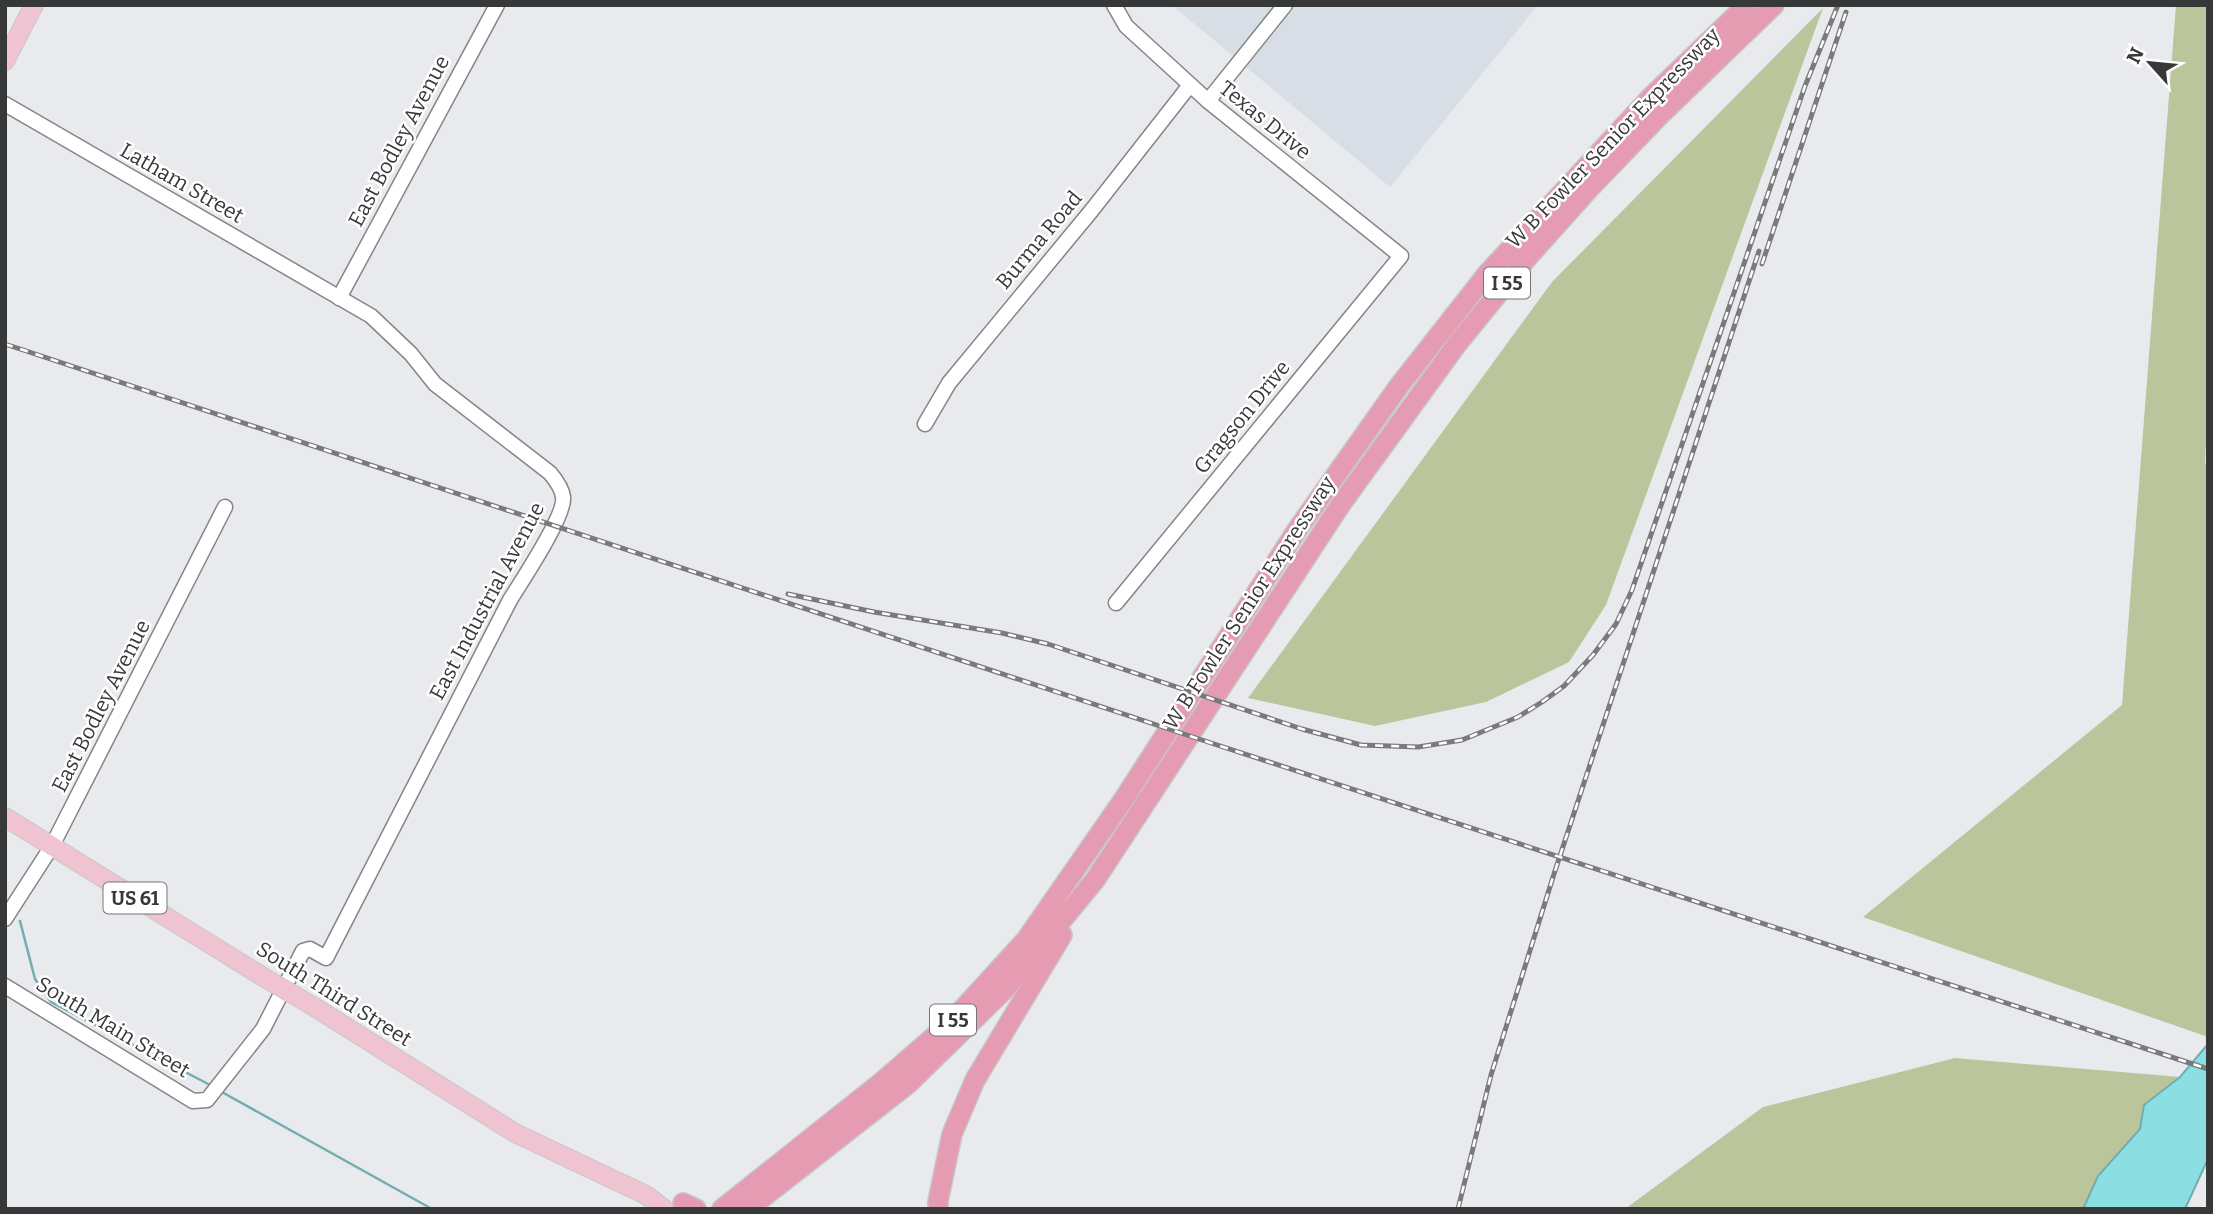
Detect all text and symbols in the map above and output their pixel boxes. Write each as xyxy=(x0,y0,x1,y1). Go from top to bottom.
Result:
street label: W B Fowler Senior Expressway xyxy=(1500,21,1726,254)
north arrow xyxy=(2115,28,2185,98)
text: N xyxy=(2122,43,2149,67)
street label: East Bodley Avenue xyxy=(343,51,455,231)
street label: Texas Drive xyxy=(1214,75,1316,165)
street label: Latham Street xyxy=(116,137,249,229)
street label: Burma Road xyxy=(990,186,1088,294)
road number: I 55 xyxy=(1484,268,1530,298)
street label: Gragson Drive xyxy=(1188,355,1296,479)
street label: W B Fowler Senior Expressway xyxy=(1157,471,1341,735)
street label: East Industrial Avenue xyxy=(424,498,550,704)
street label: East Bodley Avenue xyxy=(46,615,156,797)
road number: US 61 xyxy=(104,882,166,914)
street label: South Third Street xyxy=(252,936,417,1052)
street label: South Main Street xyxy=(31,971,195,1083)
road number: I 55 xyxy=(930,1004,976,1036)

